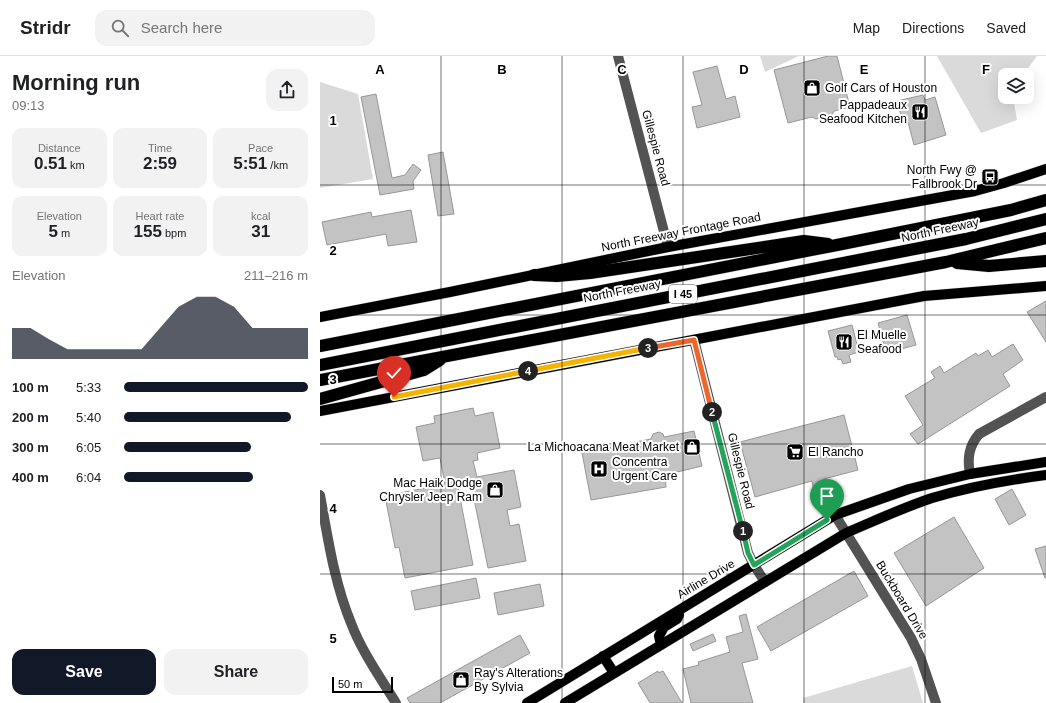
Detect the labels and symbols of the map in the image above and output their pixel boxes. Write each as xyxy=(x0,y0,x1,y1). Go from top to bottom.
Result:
text: A xyxy=(375,62,385,77)
text: B xyxy=(497,62,507,77)
text: C xyxy=(617,62,627,77)
text: D xyxy=(739,62,749,77)
text: E xyxy=(860,62,869,77)
text: F xyxy=(982,62,990,77)
shop icon: Golf Cars of Houston xyxy=(802,78,822,98)
place label: Golf Cars of Houston xyxy=(825,81,937,95)
place label: Pappadeaux Seafood Kitchen xyxy=(819,98,907,126)
restaurant icon: Pappadeaux Seafood Kitchen xyxy=(910,102,930,122)
street label: Gillespie Road xyxy=(639,108,673,188)
text: 1 xyxy=(329,113,337,128)
place label: North Fwy @ Fallbrook Dr xyxy=(907,163,977,191)
bus stop icon: North Fwy @ Fallbrook Dr xyxy=(980,167,1000,187)
street label: North Freeway Frontage Road xyxy=(600,210,762,254)
street label: North Freeway xyxy=(900,215,980,245)
text: 2 xyxy=(329,243,337,258)
street label: North Freeway xyxy=(582,277,662,305)
road number: I 45 xyxy=(669,285,697,303)
place label: El Muelle Seafood xyxy=(857,328,907,356)
restaurant icon: El Muelle Seafood xyxy=(834,332,854,352)
pin: 3 xyxy=(638,338,658,358)
pin xyxy=(377,356,411,397)
pin: 4 xyxy=(518,361,538,381)
text: 3 xyxy=(329,372,337,387)
pin: 2 xyxy=(702,402,722,422)
street label: Gillespie Road xyxy=(725,431,757,511)
shop icon: La Michoacana Meat Market xyxy=(682,437,702,457)
place label: La Michoacana Meat Market xyxy=(528,440,680,454)
supermarket icon: El Rancho xyxy=(785,442,805,462)
place label: El Rancho xyxy=(808,445,864,459)
place label: Concentra Urgent Care xyxy=(612,455,678,483)
hospital icon: Concentra Urgent Care xyxy=(589,459,609,479)
place label: Mac Haik Dodge Chrysler Jeep Ram xyxy=(379,476,482,504)
pin xyxy=(810,479,844,520)
shop icon: Mac Haik Dodge Chrysler Jeep Ram xyxy=(485,480,505,500)
text: 4 xyxy=(329,501,337,516)
pin: 1 xyxy=(733,521,753,541)
street label: Airline Drive xyxy=(675,556,738,602)
street label: Buckboard Drive xyxy=(873,558,931,642)
text: 5 xyxy=(329,631,337,646)
place label: Ray's Alterations By Sylvia xyxy=(474,666,563,694)
shop icon: Ray's Alterations By Sylvia xyxy=(451,670,471,690)
scale bar xyxy=(332,675,393,694)

